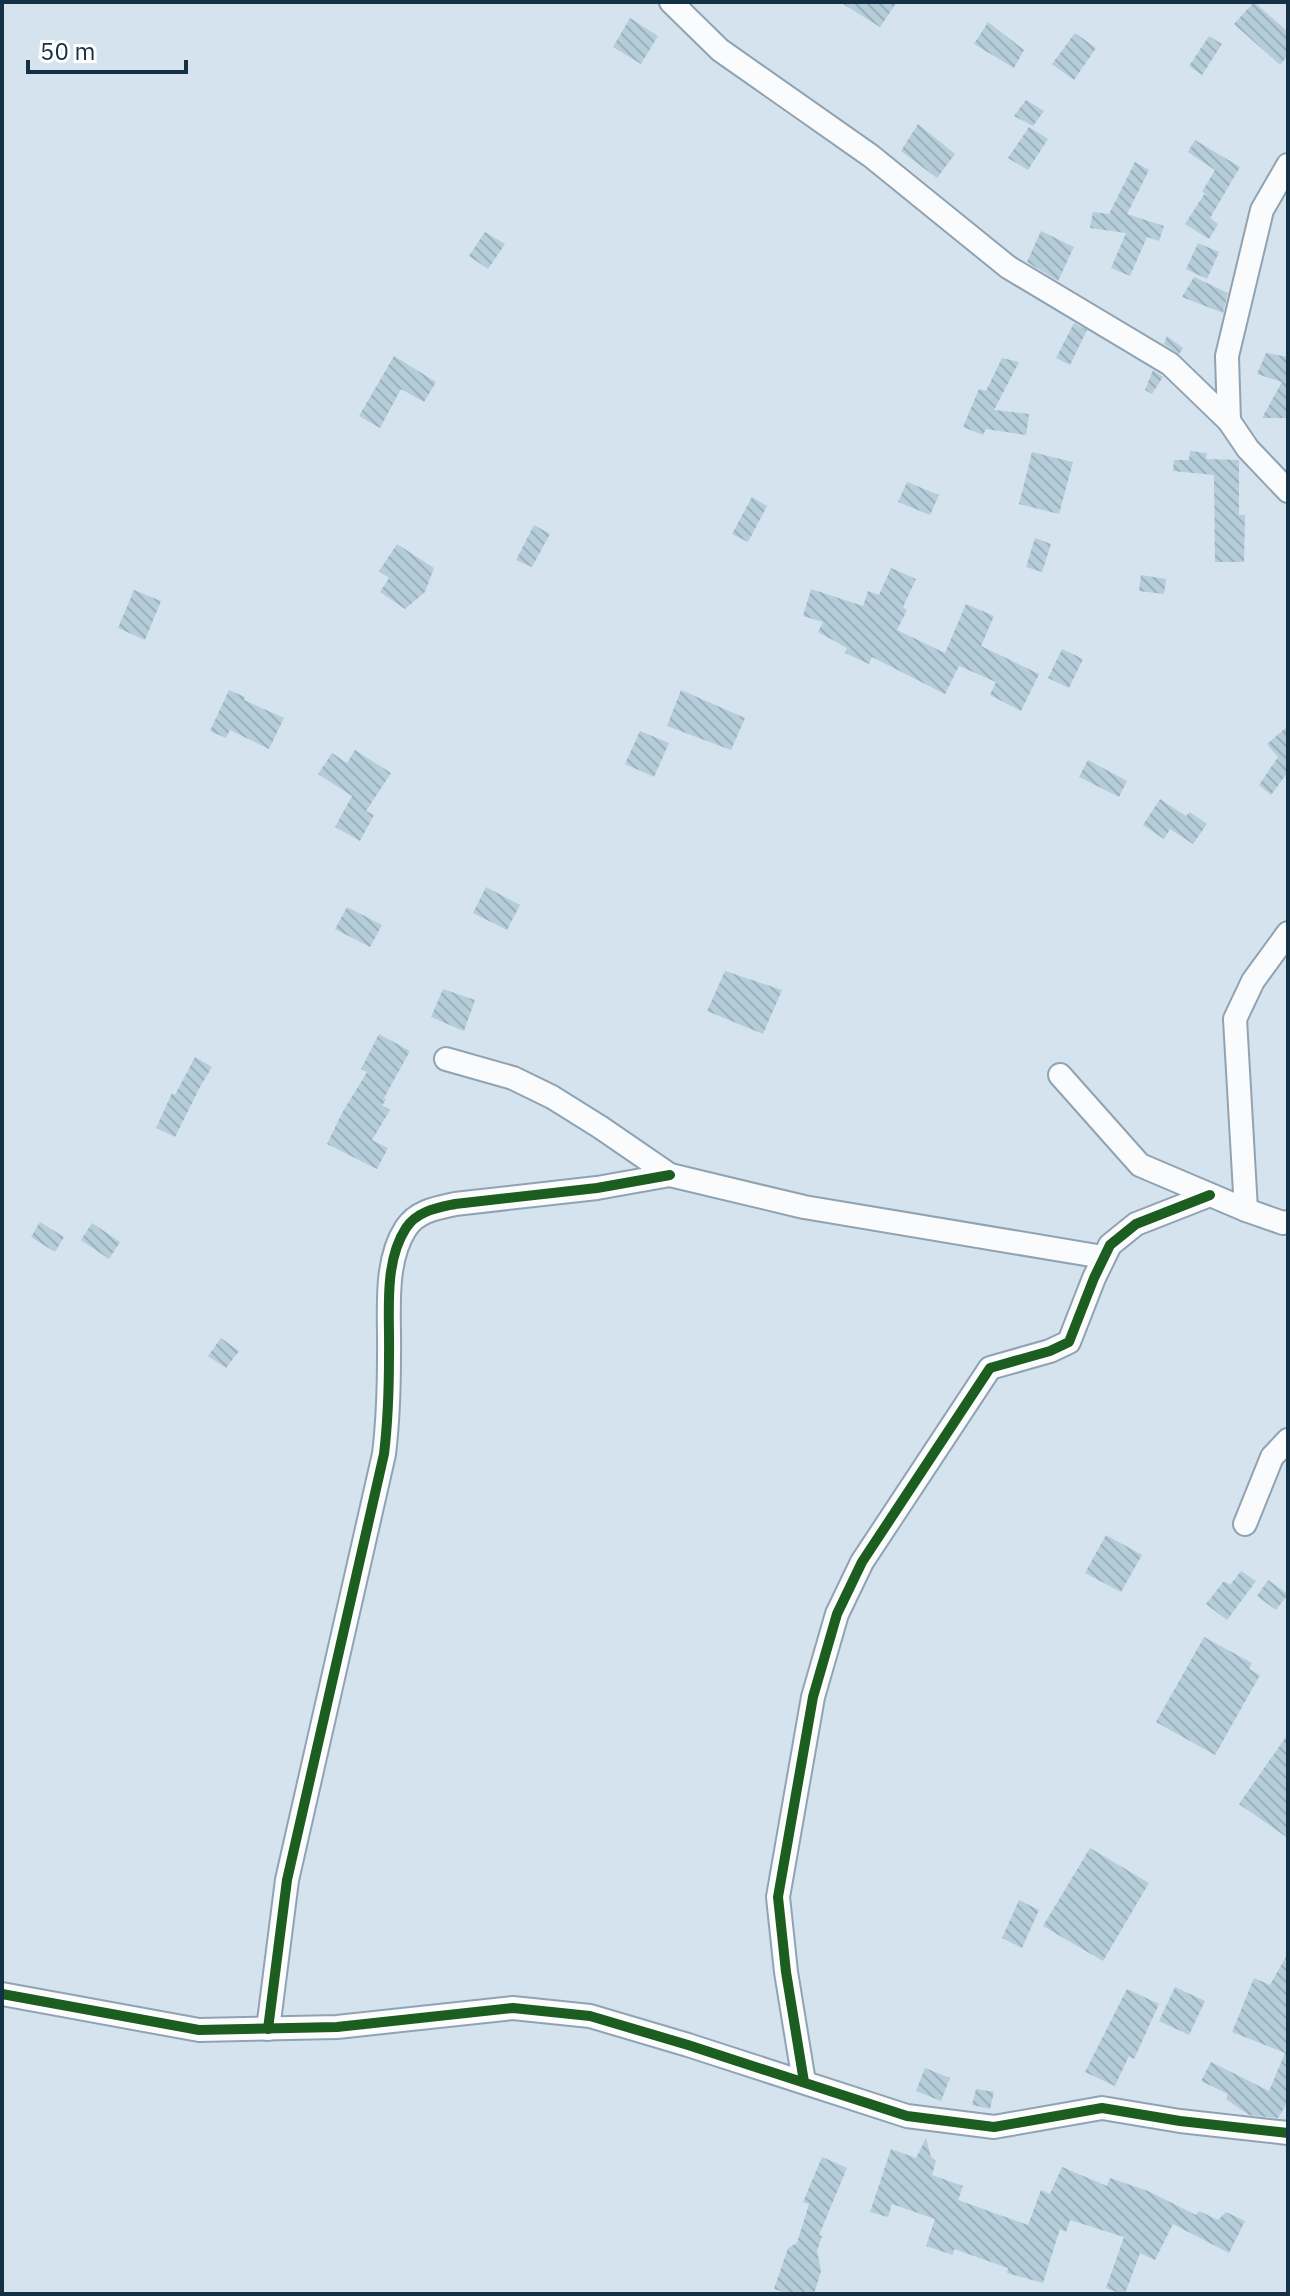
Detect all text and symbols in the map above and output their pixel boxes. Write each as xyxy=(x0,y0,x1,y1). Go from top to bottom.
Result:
scale bar xyxy=(28,24,186,74)
text: 50 m xyxy=(40,35,95,67)

